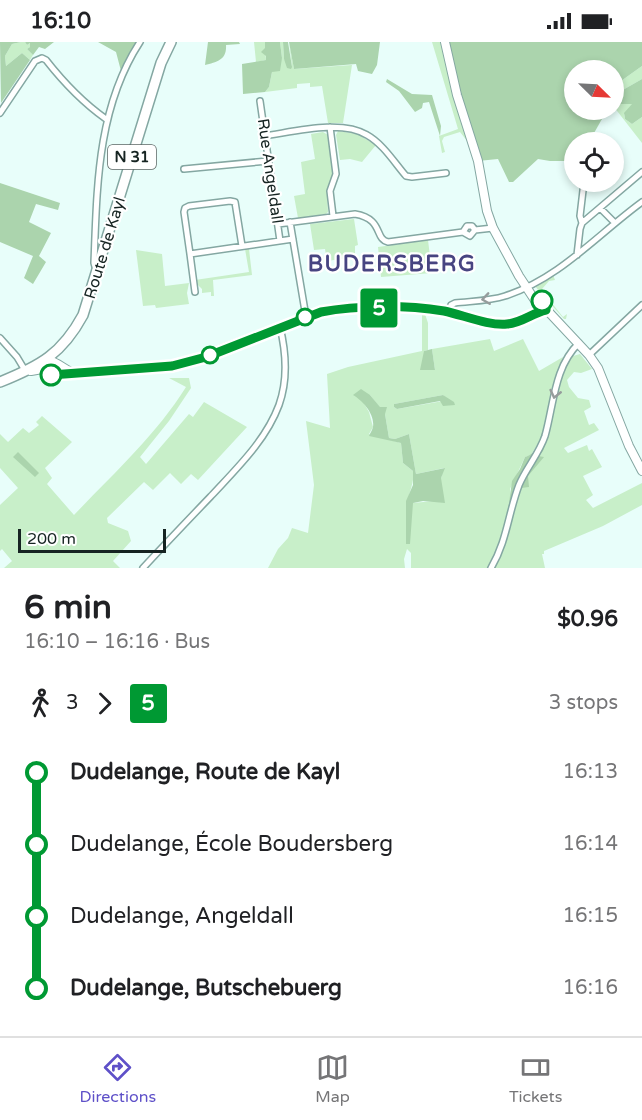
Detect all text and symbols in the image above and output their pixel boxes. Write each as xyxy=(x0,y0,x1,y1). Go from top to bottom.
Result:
text: 16:10 xyxy=(30,8,91,34)
north arrow xyxy=(564,60,624,120)
map controls xyxy=(564,60,624,192)
street label: Rue Angeldall xyxy=(253,117,287,225)
button: locate xyxy=(564,132,624,192)
road number: N 31 xyxy=(108,145,156,169)
street label: Route de Kayl xyxy=(80,195,130,301)
district label: BUDERSBERG xyxy=(308,251,476,277)
line badge: 5 xyxy=(360,288,398,328)
unlabelled marker xyxy=(531,290,553,312)
one-way arrow xyxy=(481,293,490,305)
text: 5 xyxy=(372,296,386,321)
unlabelled marker xyxy=(296,308,314,326)
unlabelled marker xyxy=(201,346,219,364)
unlabelled marker xyxy=(40,364,62,386)
one-way arrow xyxy=(549,389,562,399)
scale bar xyxy=(18,526,166,553)
text: 200 m xyxy=(27,529,76,549)
text: 6 min xyxy=(24,588,112,627)
text: $0.96 xyxy=(557,606,618,632)
text: 16:10 – 16:16 · Bus xyxy=(24,630,210,654)
icon: walk xyxy=(24,687,57,720)
icon: forward xyxy=(88,687,121,720)
text: 3 xyxy=(66,691,79,715)
text: 5 xyxy=(142,691,155,716)
text: 3 stops xyxy=(549,691,618,715)
text: Dudelange, Route de Kayl xyxy=(70,759,340,785)
text: 16:13 xyxy=(563,760,618,784)
text: Dudelange, École Boudersberg xyxy=(70,831,393,857)
text: 16:14 xyxy=(563,832,618,856)
text: Dudelange, Angeldall xyxy=(70,903,294,929)
text: 16:15 xyxy=(563,904,618,928)
text: Dudelange, Butschebuerg xyxy=(70,975,342,1001)
text: 16:16 xyxy=(563,976,618,1000)
tab: Directions xyxy=(80,1051,156,1107)
tab: Map xyxy=(315,1051,350,1107)
tab: Tickets xyxy=(509,1051,562,1107)

